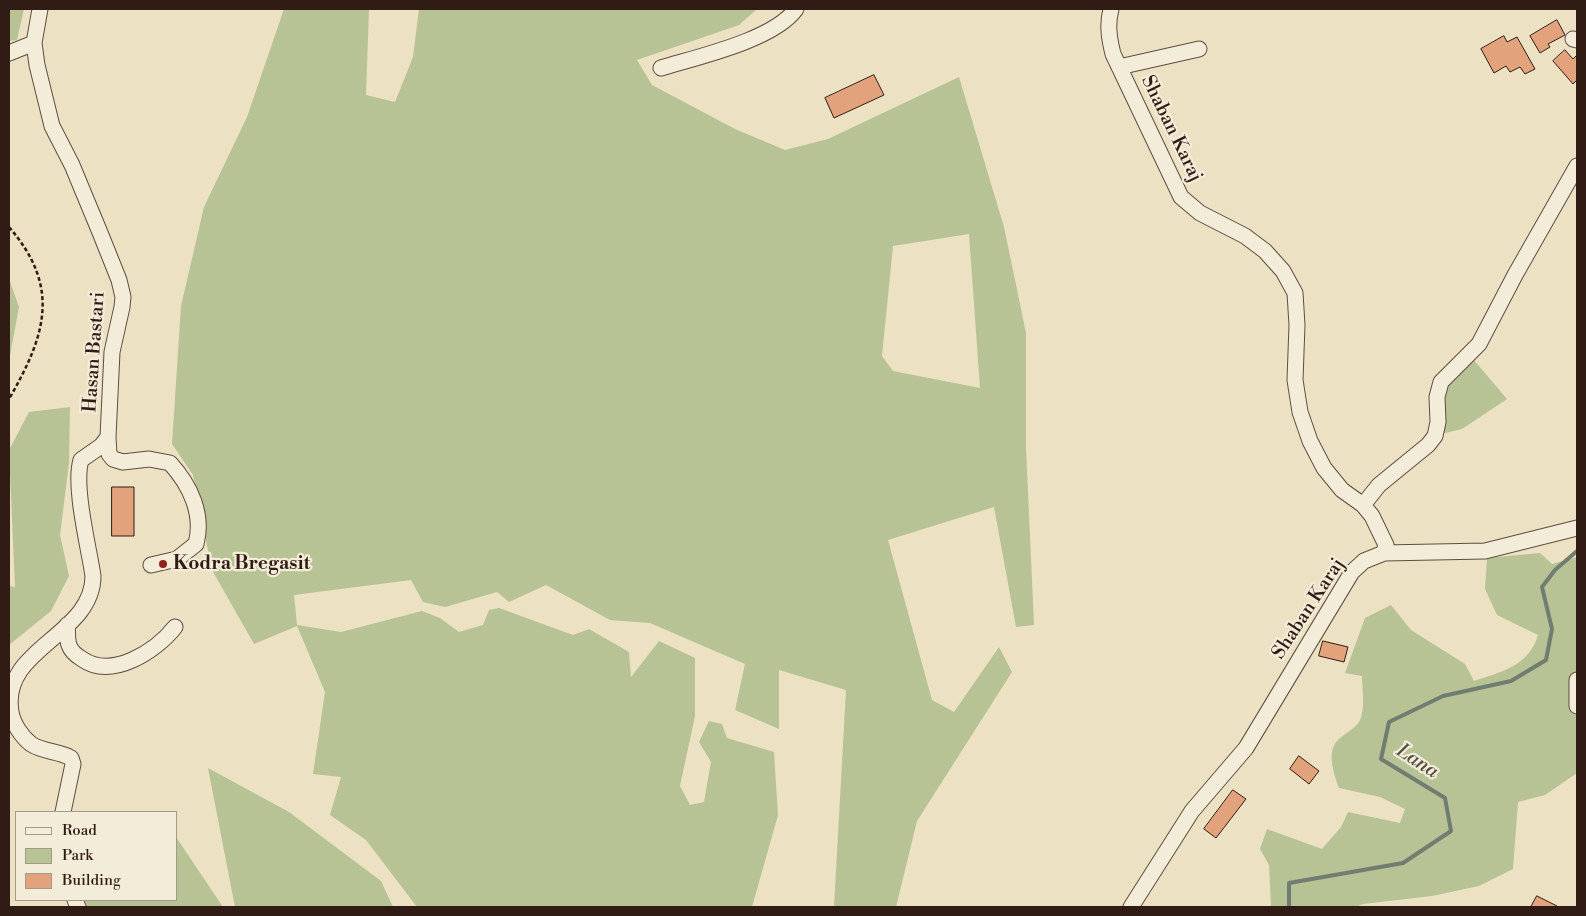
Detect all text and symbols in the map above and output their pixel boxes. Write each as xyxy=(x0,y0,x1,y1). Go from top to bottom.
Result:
street label: Shaban Karaj xyxy=(1135,72,1207,186)
street label: Hasan Bastari xyxy=(79,291,111,413)
place label: Kodra Bregasit xyxy=(173,553,310,575)
street label: Shaban Karaj xyxy=(1268,554,1350,664)
marker: Kodra Bregasit xyxy=(157,558,169,570)
water label: Lana xyxy=(1391,740,1443,784)
legend xyxy=(15,811,178,901)
text: Road xyxy=(62,821,97,840)
text: Park xyxy=(62,846,93,865)
text: Building xyxy=(62,871,121,890)

